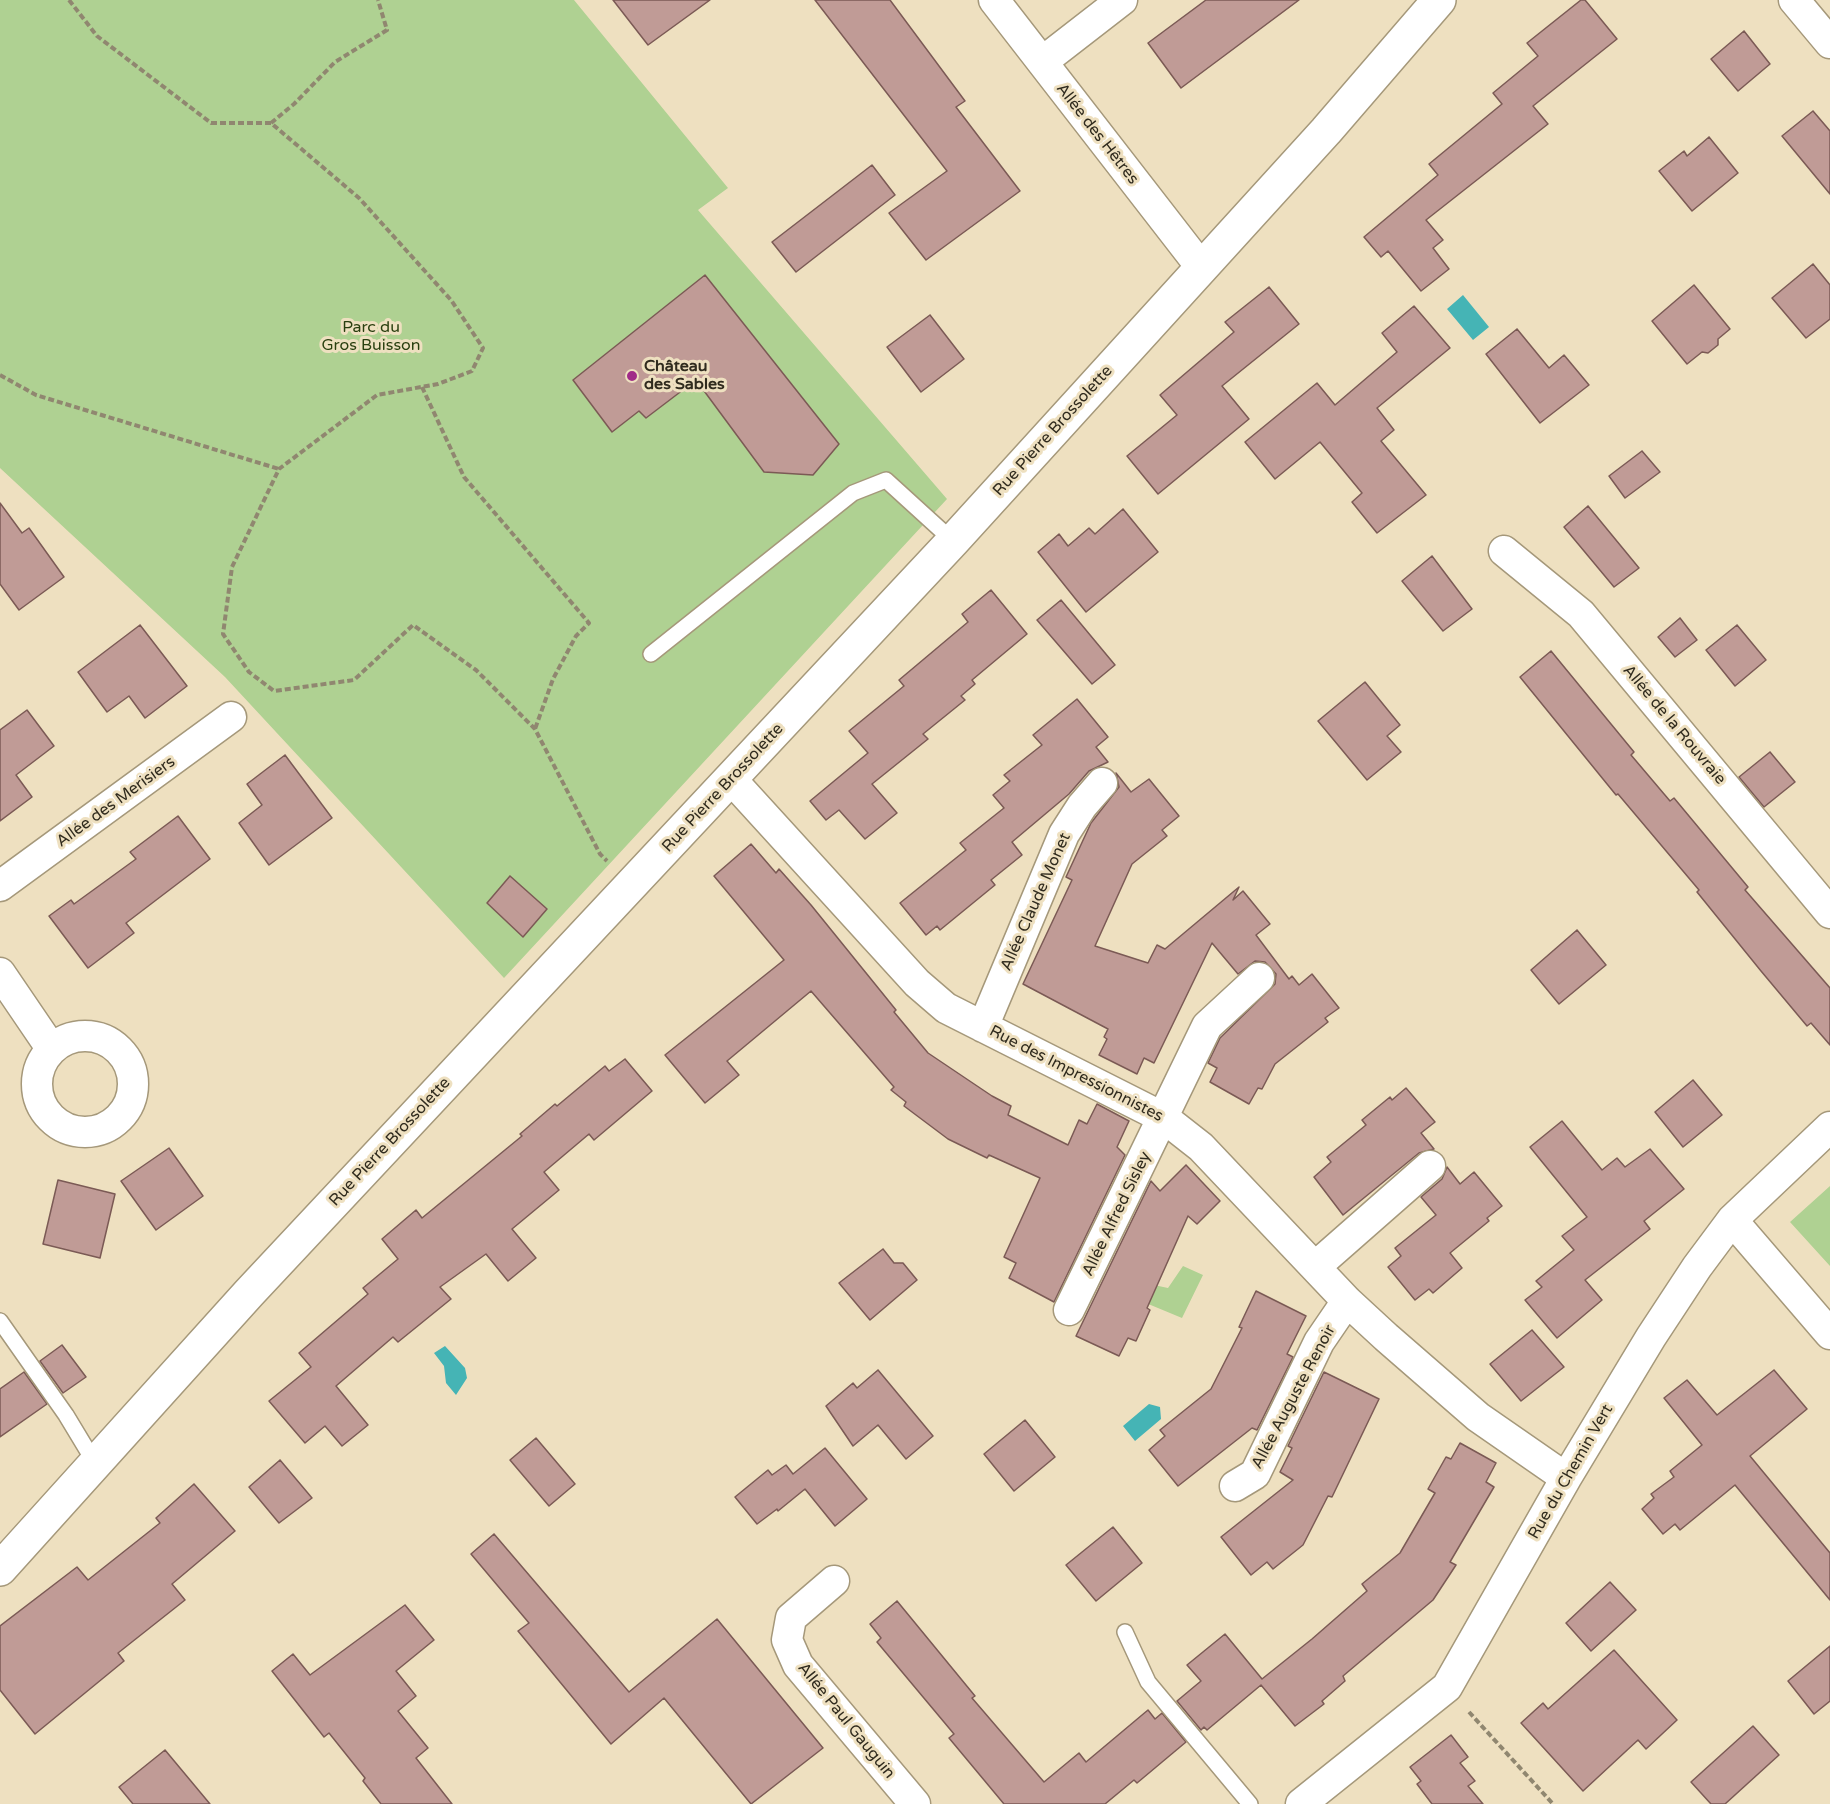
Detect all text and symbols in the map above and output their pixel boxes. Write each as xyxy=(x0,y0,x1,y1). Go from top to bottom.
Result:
street label: Allée des Hêtres xyxy=(1052,80,1142,188)
park label: Parc du Gros Buisson xyxy=(321,318,421,356)
place label: Château des Sables xyxy=(644,357,725,395)
street label: Rue Pierre Brossolette xyxy=(989,362,1117,500)
marker: Château des Sables xyxy=(625,369,639,383)
street label: Allée de la Rouvraie xyxy=(1618,661,1730,789)
street label: Rue Pierre Brossolette xyxy=(658,720,788,856)
street label: Allée des Merisiers xyxy=(53,753,179,851)
street label: Allée Claude Monet xyxy=(997,830,1075,974)
street label: Rue des Impressionnistes xyxy=(986,1022,1166,1126)
street label: Rue Pierre Brossolette xyxy=(325,1074,455,1210)
street label: Allée Alfred Sisley xyxy=(1079,1149,1155,1279)
street label: Allée Auguste Renoir xyxy=(1248,1322,1340,1472)
street label: Rue du Chemin Vert xyxy=(1525,1401,1617,1543)
street label: Allée Paul Gauguin xyxy=(793,1659,899,1783)

